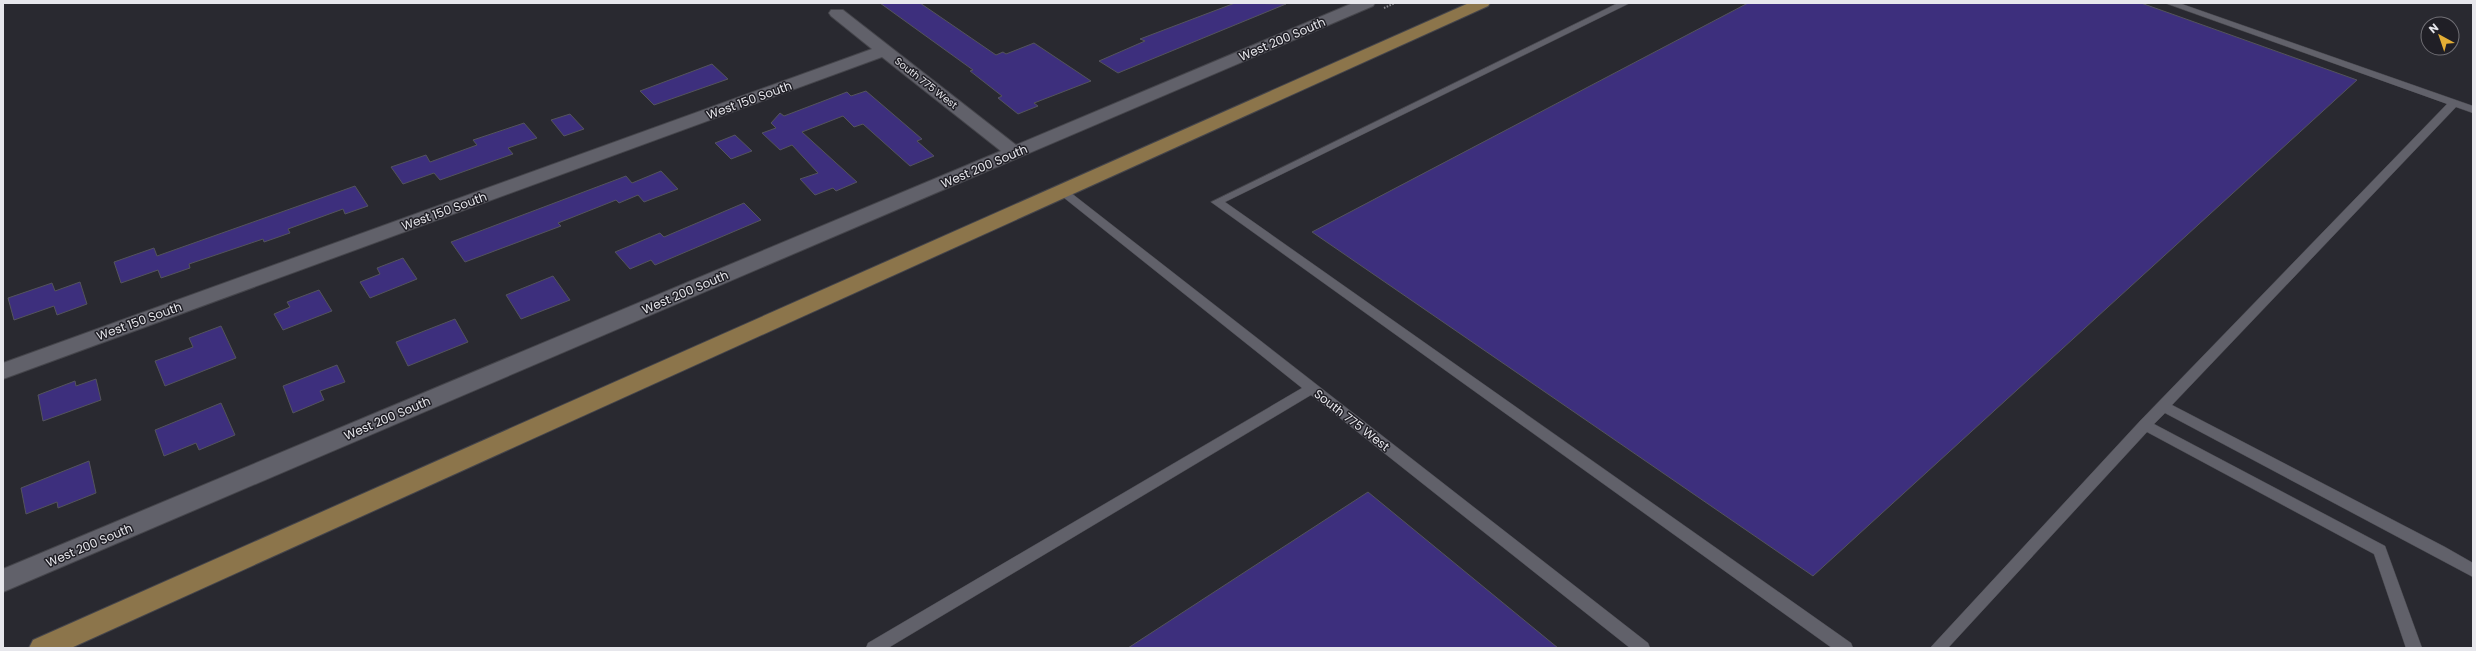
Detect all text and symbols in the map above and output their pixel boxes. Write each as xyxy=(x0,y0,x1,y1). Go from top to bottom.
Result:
street label: West 200 South xyxy=(1236,13,1328,65)
north arrow xyxy=(2420,16,2460,56)
text: N xyxy=(2425,20,2442,37)
street label: South 775 West xyxy=(891,54,961,113)
street label: West 150 South xyxy=(704,77,794,123)
street label: West 200 South xyxy=(938,140,1030,192)
street label: West 150 South xyxy=(399,188,489,234)
street label: West 200 South xyxy=(639,266,731,318)
street label: West 150 South xyxy=(94,298,184,344)
street label: South 775 West xyxy=(1311,385,1393,455)
street label: West 200 South xyxy=(341,392,433,444)
street label: West 200 South xyxy=(43,519,135,571)

